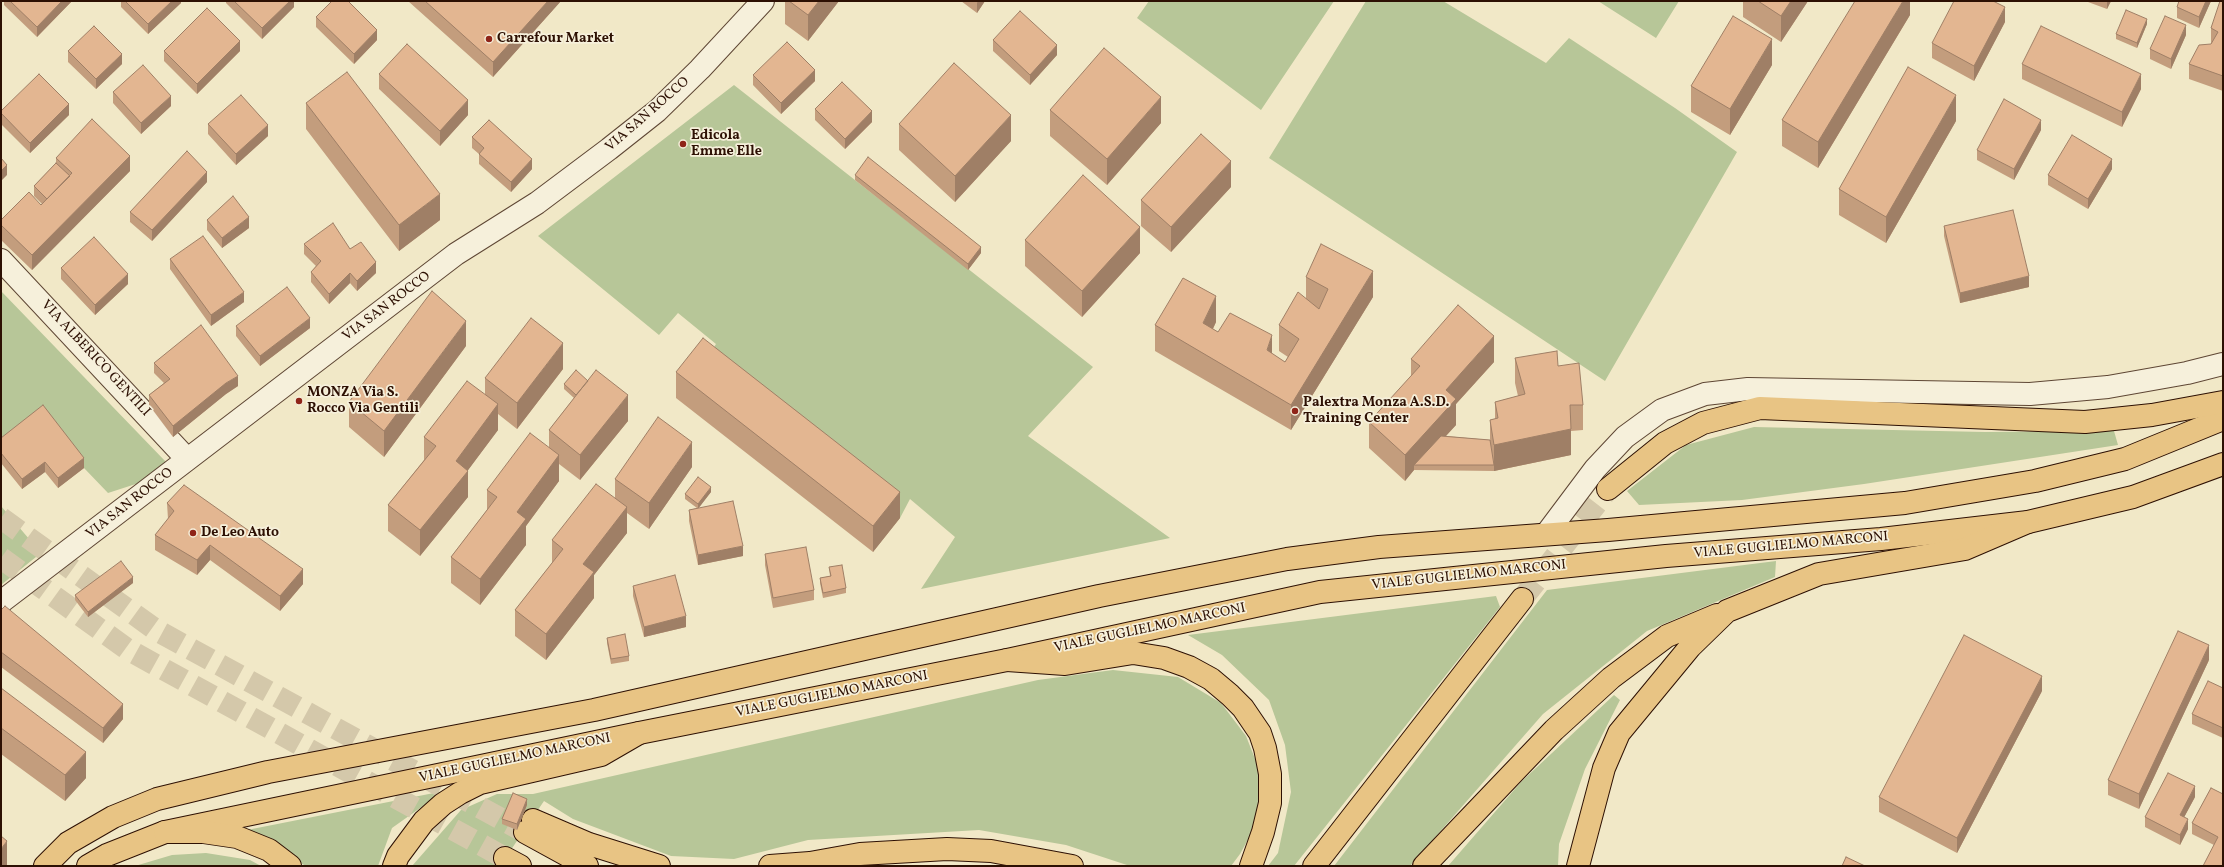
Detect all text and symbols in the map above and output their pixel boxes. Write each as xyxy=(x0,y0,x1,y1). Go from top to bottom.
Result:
place label: Carrefour Market xyxy=(497,31,614,47)
marker: Carrefour Market xyxy=(484,34,494,44)
street label: VIA SAN ROCCO xyxy=(603,74,693,156)
place label: Edicola Emme Elle xyxy=(691,128,762,160)
marker: Edicola Emme Elle xyxy=(678,139,688,149)
street label: VIA SAN ROCCO xyxy=(340,268,434,346)
street label: VIA ALBERICO GENTILI xyxy=(37,297,153,421)
place label: MONZA Via S. Rocco Via Gentili xyxy=(307,385,419,418)
place label: Palextra Monza A.S.D. Training Center xyxy=(1303,395,1449,428)
marker: MONZA Via S. Rocco Via Gentili xyxy=(294,396,304,406)
marker: Palextra Monza A.S.D. Training Center xyxy=(1290,406,1300,416)
street label: VIA SAN ROCCO xyxy=(83,465,177,543)
place label: De Leo Auto xyxy=(201,525,279,541)
marker: De Leo Auto xyxy=(188,528,198,538)
street label: VIALE GUGLIELMO MARCONI xyxy=(1693,529,1889,563)
street label: VIALE GUGLIELMO MARCONI xyxy=(1371,557,1567,595)
street label: VIALE GUGLIELMO MARCONI xyxy=(1053,600,1247,658)
street label: VIALE GUGLIELMO MARCONI xyxy=(734,668,930,722)
street label: VIALE GUGLIELMO MARCONI xyxy=(418,730,612,788)

